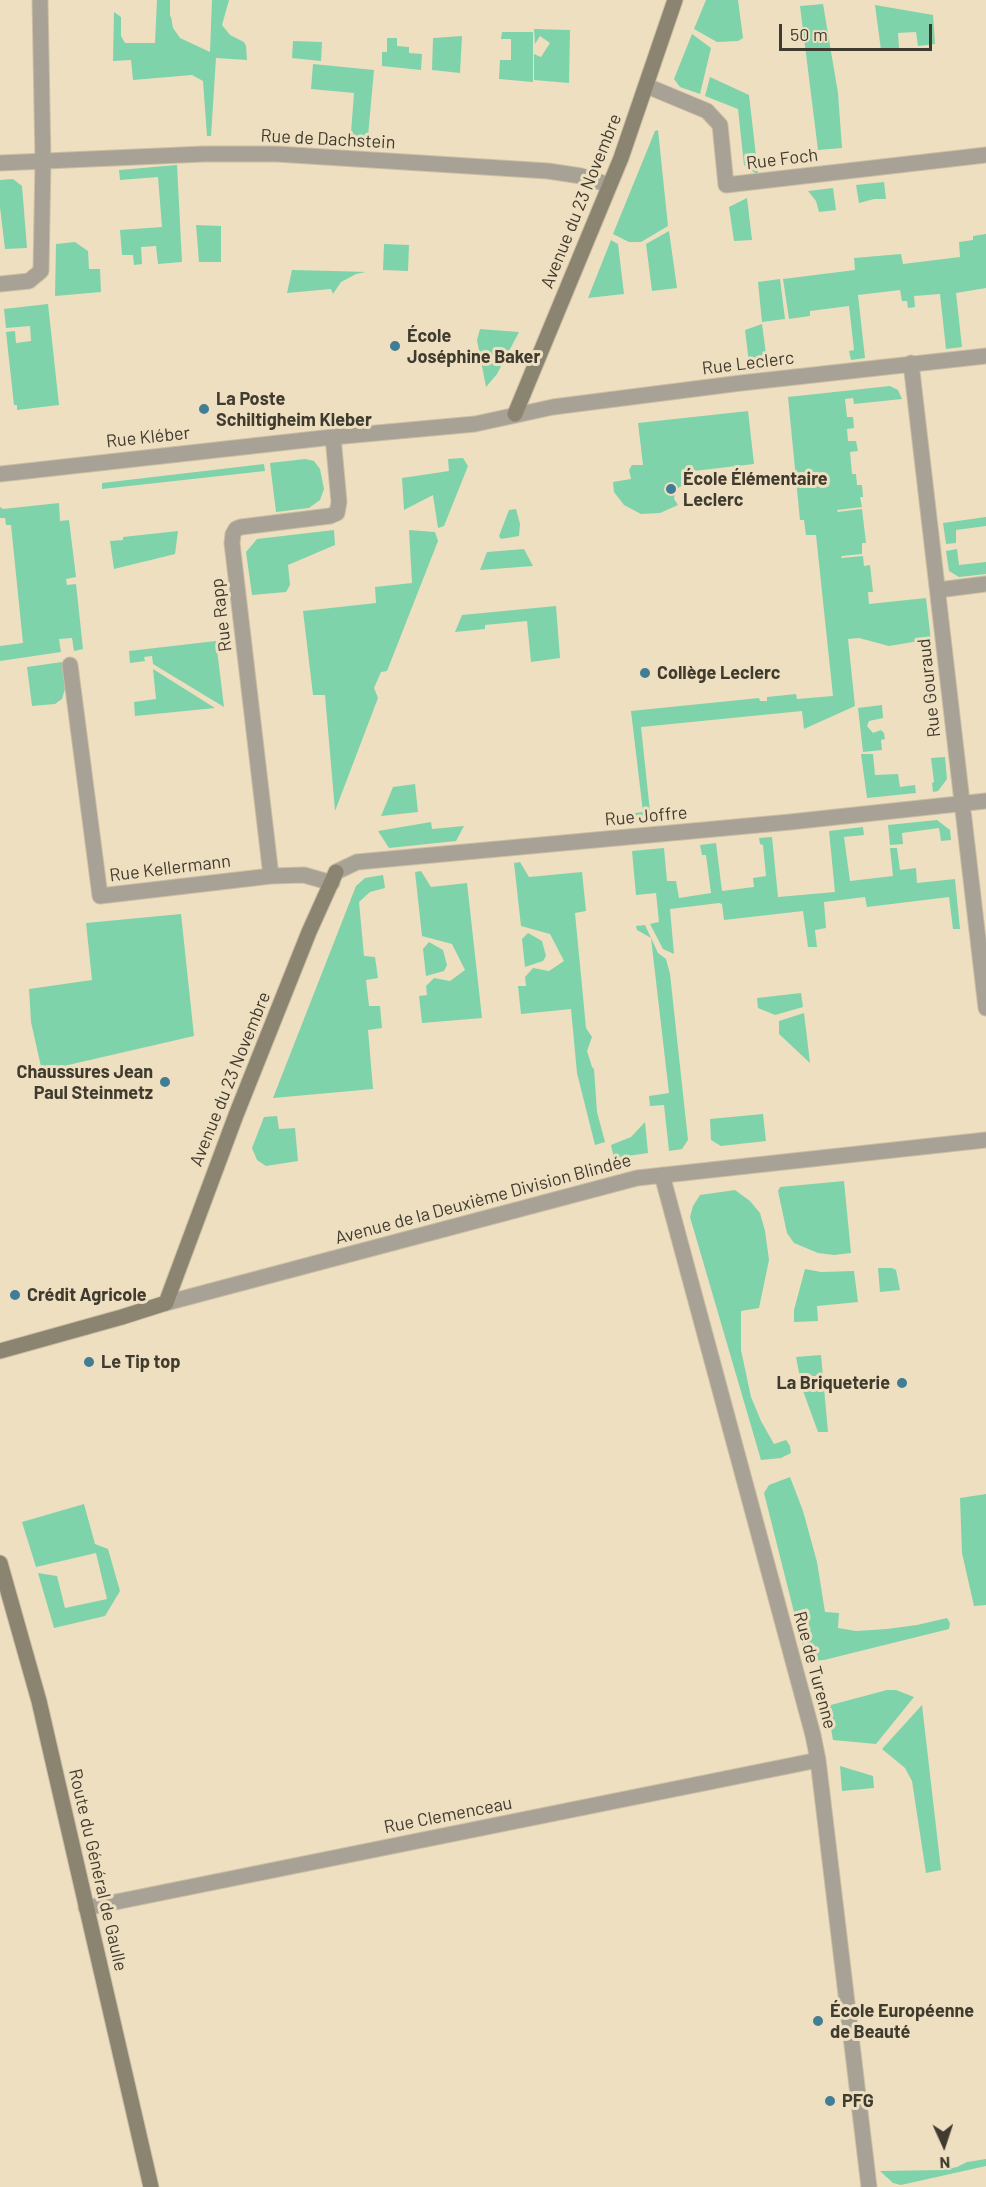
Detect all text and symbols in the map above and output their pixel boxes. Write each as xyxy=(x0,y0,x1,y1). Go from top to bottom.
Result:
scale bar xyxy=(782,12,935,50)
text: 50 m xyxy=(790,23,828,45)
street label: Avenue du 23 Novembre xyxy=(536,110,626,292)
street label: Rue de Dachstein xyxy=(260,125,396,153)
street label: Rue Foch xyxy=(745,144,819,174)
place label: École Joséphine Baker xyxy=(407,325,540,368)
marker: École Joséphine Baker xyxy=(388,339,402,353)
street label: Rue Leclerc xyxy=(701,347,795,379)
place label: La Poste Schiltigheim Kleber xyxy=(216,388,372,430)
marker: La Poste Schiltigheim Kleber xyxy=(197,402,211,416)
street label: Rue Kléber xyxy=(105,422,191,452)
place label: École Élémentaire Leclerc xyxy=(683,468,828,510)
marker: École Élémentaire Leclerc xyxy=(664,482,678,496)
street label: Rue Rapp xyxy=(206,577,236,653)
street label: Rue Gouraud xyxy=(913,637,945,739)
place label: Collège Leclerc xyxy=(657,662,780,684)
marker: Collège Leclerc xyxy=(638,666,652,680)
street label: Rue Joffre xyxy=(604,802,688,830)
street label: Rue Kellermann xyxy=(108,850,232,886)
street label: Avenue du 23 Novembre xyxy=(185,988,275,1170)
place label: Chaussures Jean Paul Steinmetz xyxy=(17,1061,153,1104)
marker: Chaussures Jean Paul Steinmetz xyxy=(158,1075,172,1089)
street label: Avenue de la Deuxième Division Blindée xyxy=(333,1149,633,1249)
place label: Crédit Agricole xyxy=(27,1284,147,1306)
marker: Crédit Agricole xyxy=(8,1288,22,1302)
place label: Le Tip top xyxy=(101,1351,181,1373)
marker: Le Tip top xyxy=(82,1355,96,1369)
place label: La Briqueterie xyxy=(776,1372,890,1394)
marker: La Briqueterie xyxy=(895,1376,909,1390)
street label: Rue de Turenne xyxy=(789,1609,841,1731)
street label: Route du Général de Gaulle xyxy=(64,1767,132,1973)
street label: Rue Clemenceau xyxy=(382,1792,514,1838)
place label: École Européenne de Beauté xyxy=(830,2000,974,2042)
marker: École Européenne de Beauté xyxy=(811,2014,825,2028)
place label: PFG xyxy=(842,2090,874,2112)
marker: PFG xyxy=(823,2094,837,2108)
north arrow xyxy=(914,2115,974,2175)
text: N xyxy=(939,2154,951,2173)

